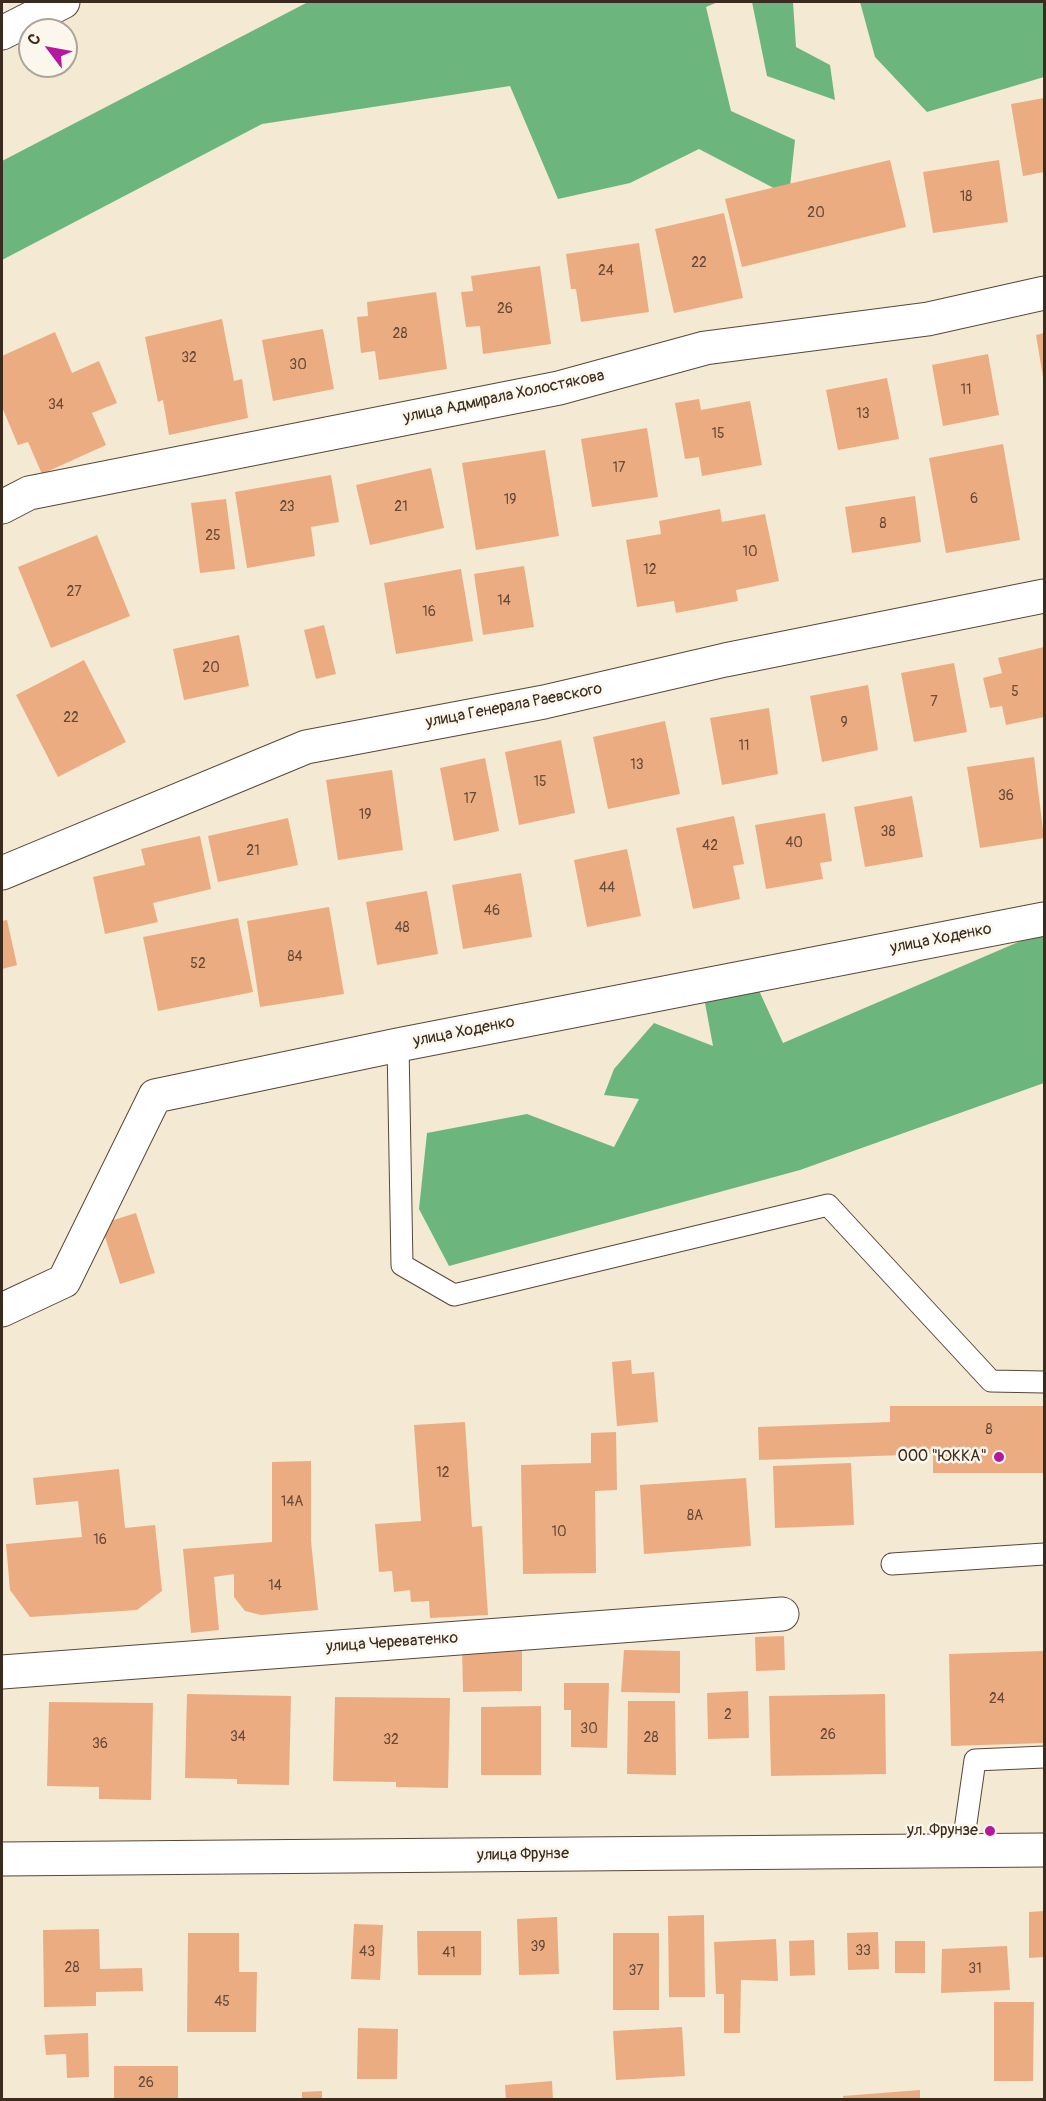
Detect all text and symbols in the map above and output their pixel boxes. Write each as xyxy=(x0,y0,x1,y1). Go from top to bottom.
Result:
north arrow xyxy=(18,18,78,78)
text: С xyxy=(23,30,46,49)
house number: 18 xyxy=(960,189,972,205)
house number: 20 xyxy=(807,205,825,221)
house number: 22 xyxy=(691,255,707,271)
house number: 24 xyxy=(598,263,614,279)
house number: 26 xyxy=(497,301,513,317)
house number: 28 xyxy=(393,326,407,342)
house number: 32 xyxy=(181,350,197,366)
house number: 30 xyxy=(289,357,307,373)
street label: улица Адмирала Холостякова xyxy=(402,366,606,428)
house number: 11 xyxy=(961,382,971,398)
house number: 34 xyxy=(48,397,64,413)
house number: 13 xyxy=(856,406,870,422)
house number: 15 xyxy=(711,426,725,442)
house number: 17 xyxy=(613,460,625,476)
house number: 6 xyxy=(970,491,978,507)
house number: 19 xyxy=(504,492,516,508)
house number: 23 xyxy=(279,499,295,515)
house number: 21 xyxy=(394,499,408,515)
house number: 8 xyxy=(879,516,887,532)
house number: 25 xyxy=(205,528,221,544)
house number: 10 xyxy=(742,544,758,560)
house number: 12 xyxy=(643,562,657,578)
house number: 27 xyxy=(66,584,82,600)
house number: 14 xyxy=(497,593,511,609)
house number: 16 xyxy=(422,604,436,620)
house number: 20 xyxy=(202,660,220,676)
street label: улица Генерала Раевского xyxy=(424,679,604,733)
house number: 5 xyxy=(1011,684,1019,700)
house number: 7 xyxy=(930,694,938,710)
house number: 22 xyxy=(63,710,79,726)
house number: 9 xyxy=(840,715,848,731)
house number: 11 xyxy=(739,738,749,754)
house number: 13 xyxy=(630,757,644,773)
house number: 15 xyxy=(533,774,547,790)
house number: 36 xyxy=(998,788,1014,804)
house number: 17 xyxy=(464,791,476,807)
house number: 19 xyxy=(359,807,371,823)
house number: 38 xyxy=(881,824,895,840)
house number: 40 xyxy=(785,835,803,851)
house number: 42 xyxy=(702,838,718,854)
house number: 21 xyxy=(246,843,260,859)
house number: 44 xyxy=(599,880,615,896)
house number: 46 xyxy=(484,903,500,919)
house number: 48 xyxy=(394,920,410,936)
street label: улица Ходенко xyxy=(889,920,993,958)
house number: 84 xyxy=(287,949,303,965)
house number: 52 xyxy=(190,956,206,972)
street label: улица Ходенко xyxy=(412,1013,516,1051)
house number: 8 xyxy=(985,1422,993,1438)
place label: ООО "ЮККА" xyxy=(897,1447,987,1467)
marker: ООО "ЮККА" xyxy=(992,1450,1006,1464)
house number: 12 xyxy=(436,1465,450,1481)
house number: 14А xyxy=(281,1494,303,1510)
house number: 8А xyxy=(687,1508,703,1524)
house number: 10 xyxy=(551,1524,567,1540)
house number: 16 xyxy=(93,1532,107,1548)
house number: 14 xyxy=(268,1578,282,1594)
street label: улица Череватенко xyxy=(325,1629,459,1657)
house number: 24 xyxy=(989,1691,1005,1707)
house number: 2 xyxy=(724,1707,732,1723)
house number: 30 xyxy=(580,1721,598,1737)
house number: 26 xyxy=(820,1727,836,1743)
house number: 34 xyxy=(230,1729,246,1745)
house number: 28 xyxy=(644,1730,658,1746)
house number: 32 xyxy=(383,1732,399,1748)
house number: 36 xyxy=(92,1736,108,1752)
place label: ул. Фрунзе xyxy=(907,1821,978,1841)
marker: ул. Фрунзе xyxy=(983,1824,997,1838)
street label: улица Фрунзе xyxy=(477,1845,569,1865)
house number: 39 xyxy=(530,1939,546,1955)
house number: 33 xyxy=(855,1943,871,1959)
house number: 43 xyxy=(359,1944,375,1960)
house number: 41 xyxy=(442,1945,456,1961)
house number: 28 xyxy=(65,1960,79,1976)
house number: 31 xyxy=(968,1961,982,1977)
house number: 37 xyxy=(628,1963,644,1979)
house number: 45 xyxy=(214,1994,230,2010)
house number: 26 xyxy=(138,2075,154,2091)

